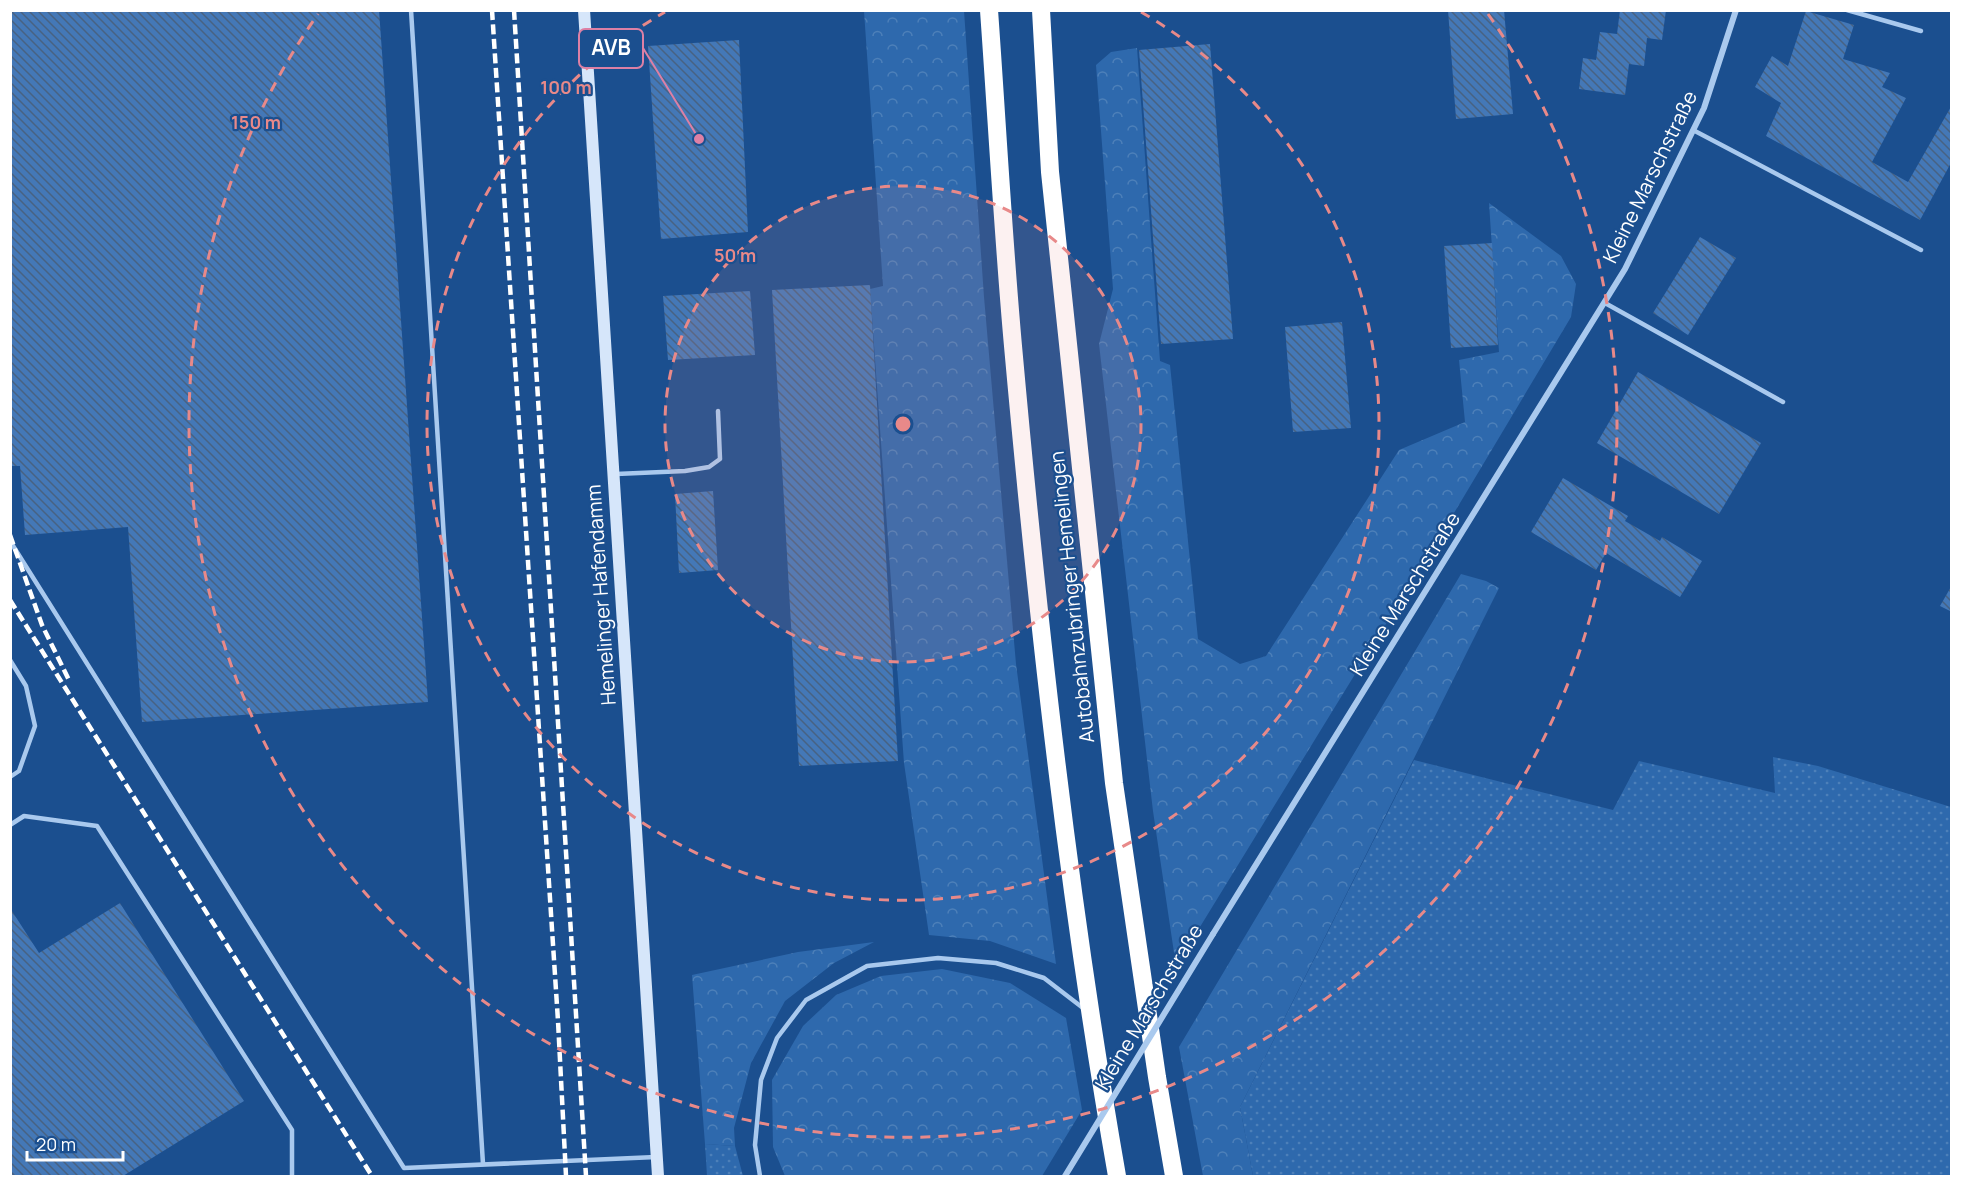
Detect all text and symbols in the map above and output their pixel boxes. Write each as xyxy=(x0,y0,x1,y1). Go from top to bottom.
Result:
callout: AVB xyxy=(579,29,643,68)
text: AVB xyxy=(591,33,631,61)
text: 100 m xyxy=(540,75,592,99)
street label: Kleine Marschstraße xyxy=(1596,86,1703,267)
text: 150 m xyxy=(231,110,281,134)
text: 50 m xyxy=(714,243,756,267)
centre of rings xyxy=(893,414,913,434)
street label: Autobahnzubringer Hemelingen xyxy=(1043,450,1100,744)
street label: Hemelinger Hafendamm xyxy=(579,484,622,706)
street label: Kleine Marschstraße xyxy=(1343,507,1466,681)
street label: Kleine Marschstraße xyxy=(1088,919,1209,1095)
scale bar xyxy=(27,1124,123,1162)
text: 20 m xyxy=(36,1132,76,1156)

